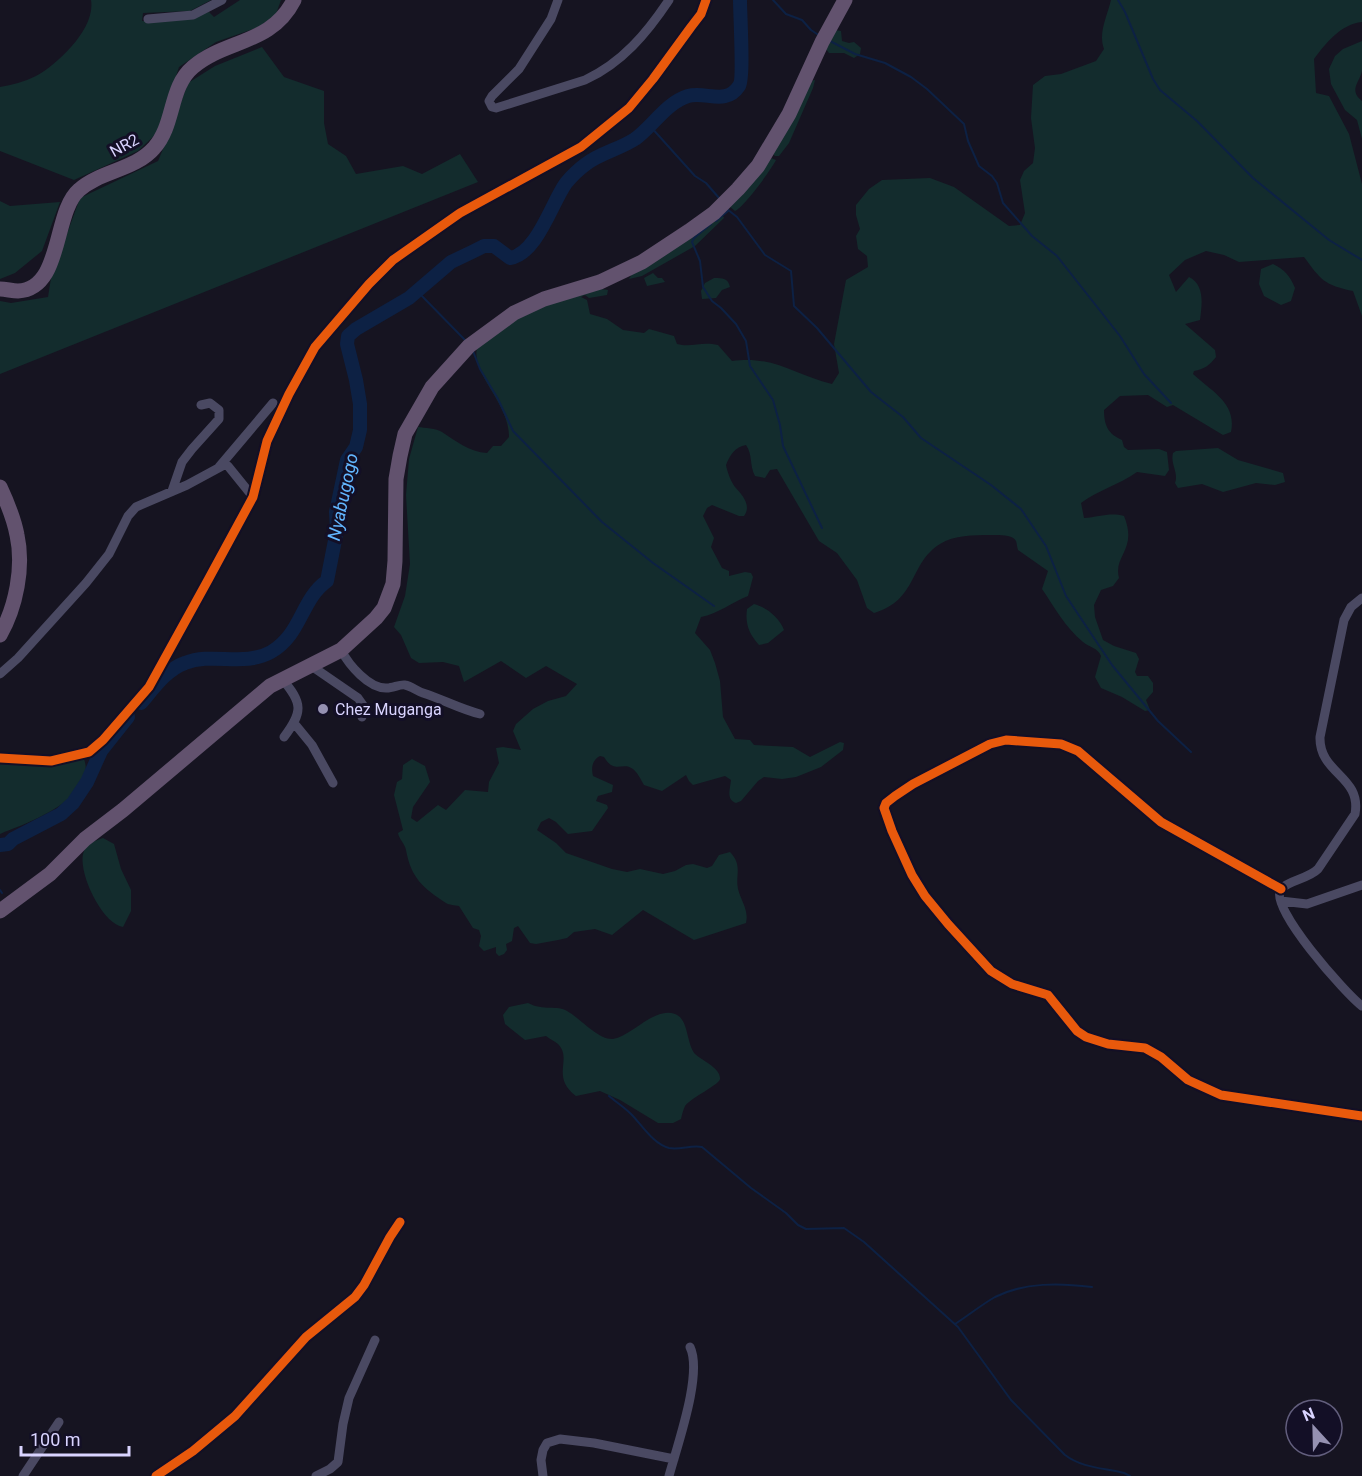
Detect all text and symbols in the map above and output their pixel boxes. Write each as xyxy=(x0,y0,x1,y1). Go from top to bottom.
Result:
street label: NR2 xyxy=(106,130,142,161)
water label: Nyabugogo xyxy=(323,451,362,543)
place label: Chez Muganga xyxy=(335,700,442,719)
marker: Chez Muganga xyxy=(316,702,330,716)
north arrow xyxy=(1284,1398,1344,1458)
text: N xyxy=(1300,1404,1317,1425)
scale bar xyxy=(21,1419,129,1457)
text: 100 m xyxy=(30,1429,81,1450)

